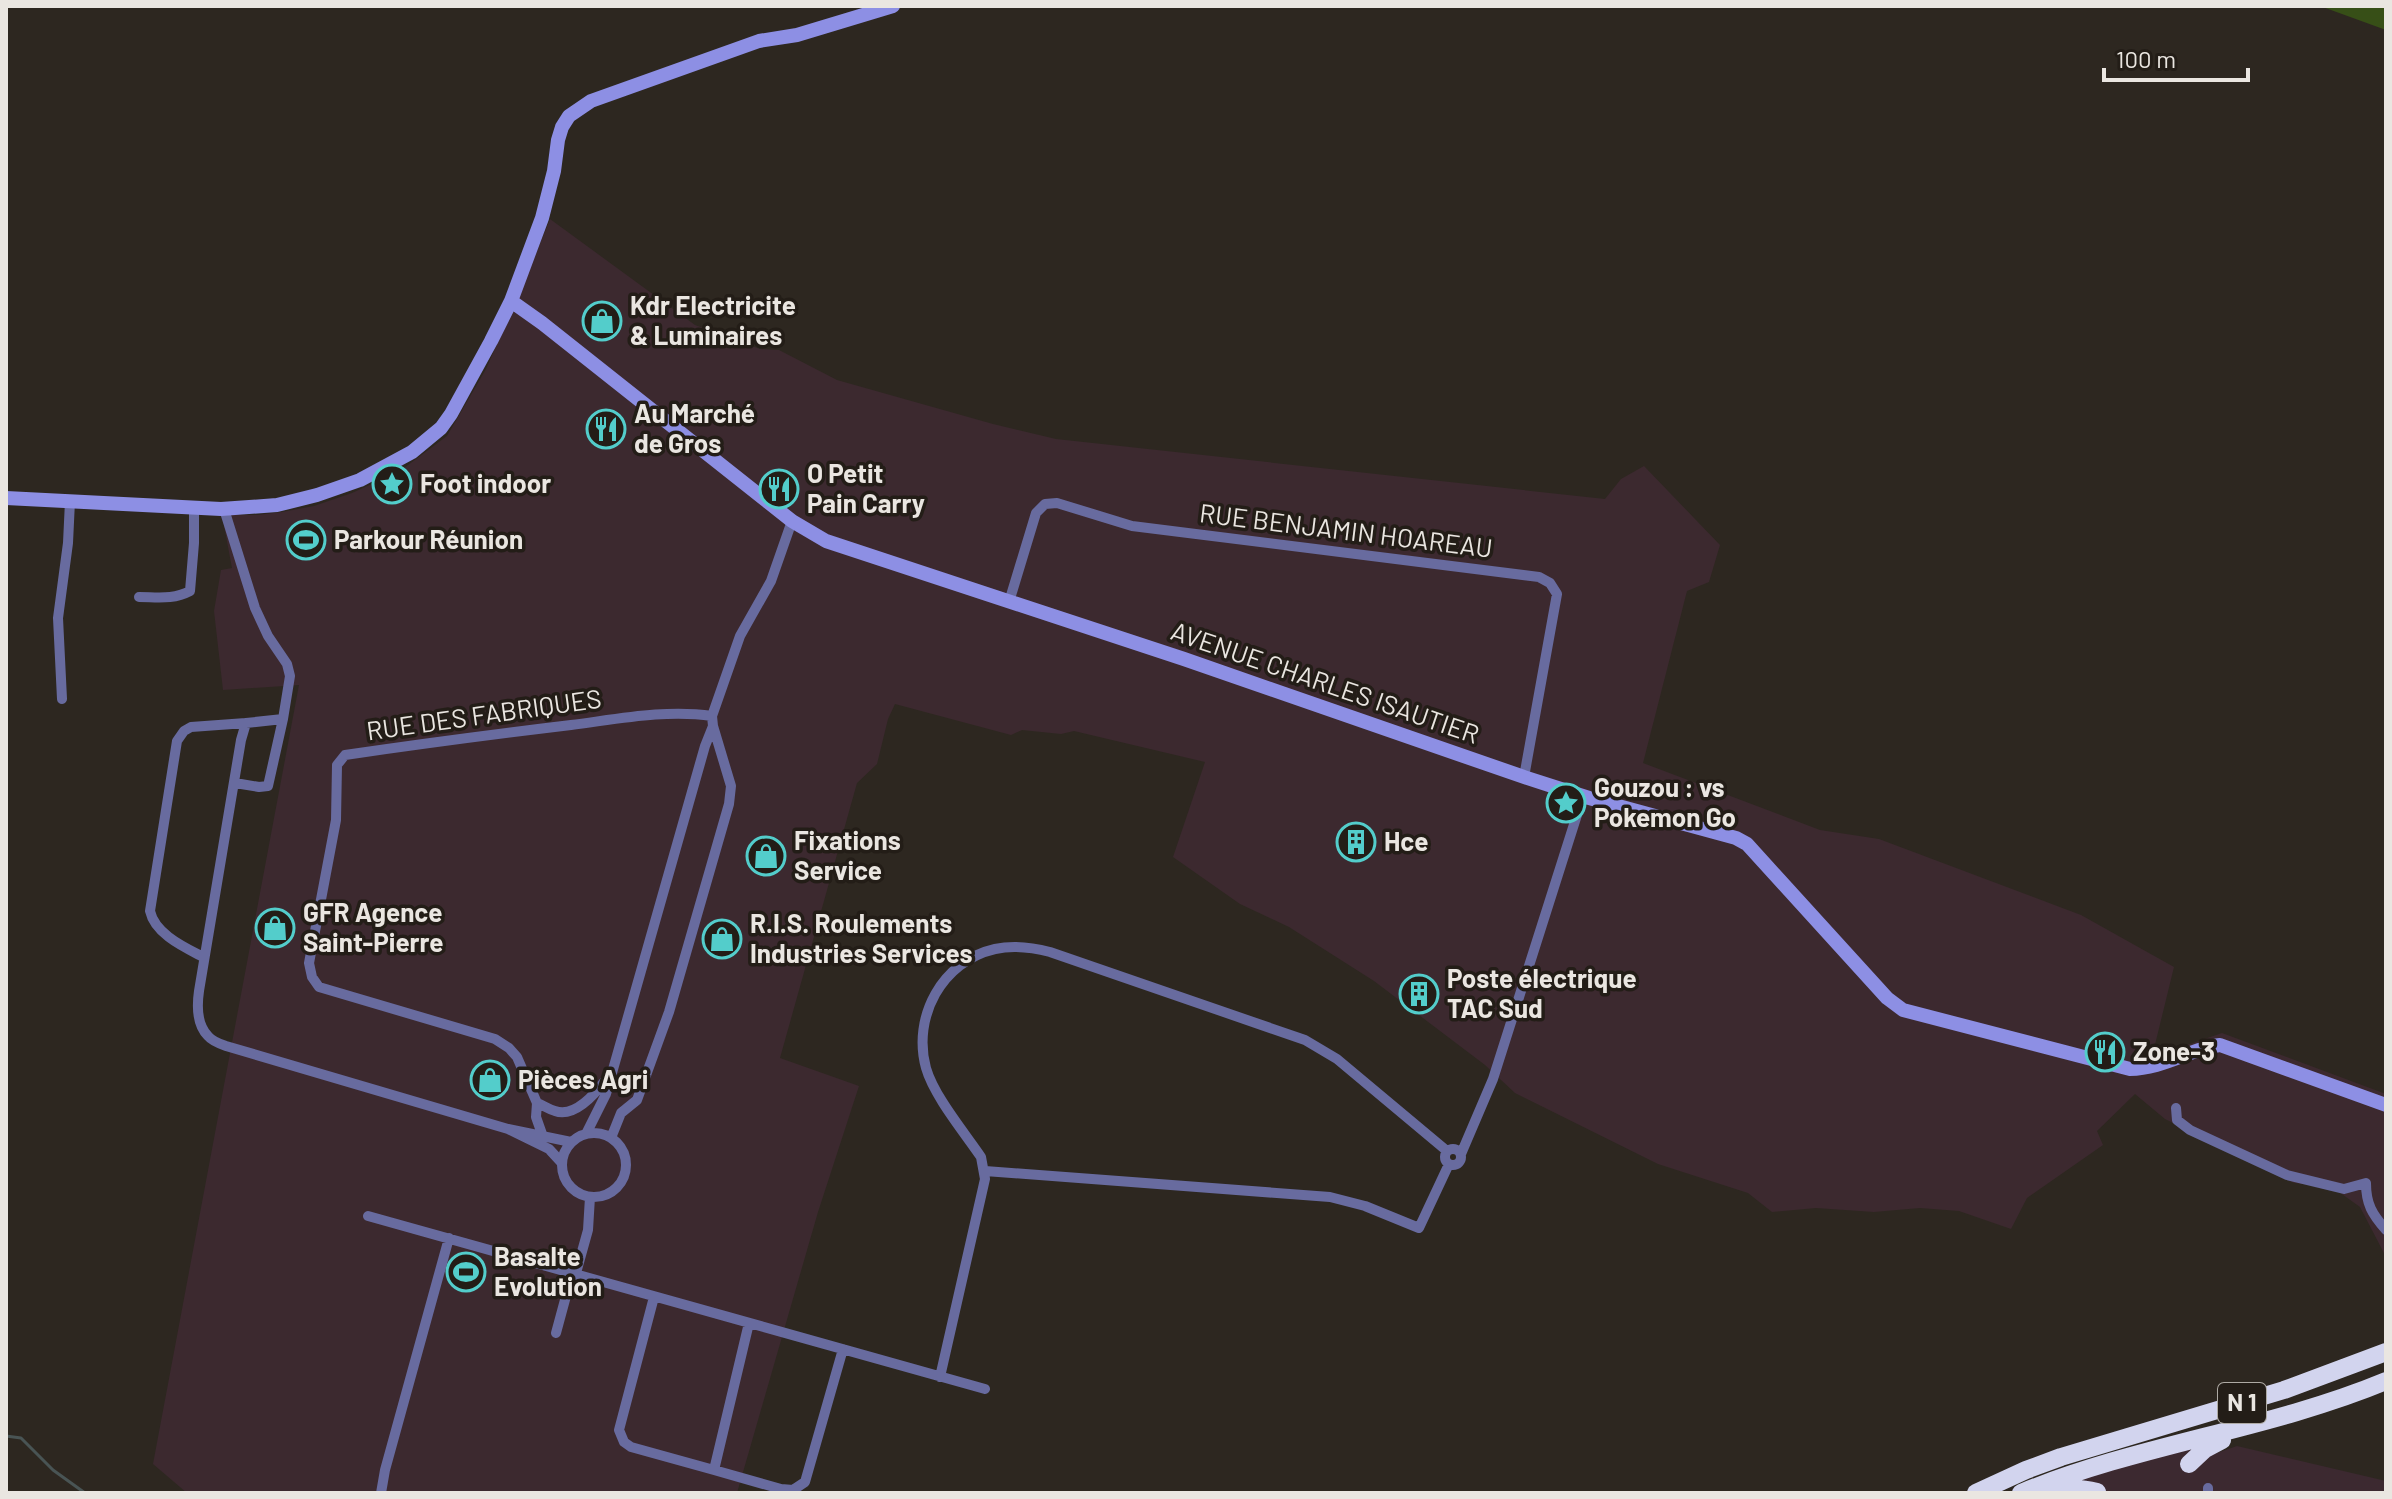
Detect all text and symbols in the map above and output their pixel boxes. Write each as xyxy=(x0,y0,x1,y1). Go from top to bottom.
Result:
scale bar xyxy=(2104,32,2248,82)
text: 100 m xyxy=(2116,44,2176,73)
place label: Kdr Electricite & Luminaires xyxy=(630,289,796,350)
shop icon: Kdr Electricite & Luminaires xyxy=(581,300,623,342)
place label: Au Marché de Gros xyxy=(634,397,755,458)
restaurant icon: Au Marché de Gros xyxy=(585,408,627,450)
place label: O Petit Pain Carry xyxy=(807,457,925,518)
place icon: Foot indoor xyxy=(371,463,413,505)
place label: Foot indoor xyxy=(420,467,551,498)
restaurant icon: O Petit Pain Carry xyxy=(758,468,800,510)
street label: RUE BENJAMIN HOAREAU xyxy=(1198,496,1494,563)
sports icon: Parkour Réunion xyxy=(285,519,327,561)
place label: Parkour Réunion xyxy=(334,523,523,554)
street label: AVENUE CHARLES ISAUTIER xyxy=(1167,614,1484,749)
street label: RUE DES FABRIQUES xyxy=(364,682,603,745)
place label: Gouzou : vs Pokemon Go xyxy=(1594,771,1736,832)
place icon: Gouzou : vs Pokemon Go xyxy=(1545,782,1587,824)
building icon: Hce xyxy=(1335,821,1377,863)
place label: Fixations Service xyxy=(794,824,901,885)
place label: Hce xyxy=(1384,825,1428,856)
shop icon: Fixations Service xyxy=(745,835,787,877)
place label: GFR Agence Saint-Pierre xyxy=(303,896,443,957)
shop icon: GFR Agence Saint-Pierre xyxy=(254,907,296,949)
place label: R.I.S. Roulements Industries Services xyxy=(750,907,973,968)
shop icon: R.I.S. Roulements Industries Services xyxy=(701,918,743,960)
place label: Poste électrique TAC Sud xyxy=(1447,962,1637,1023)
building icon: Poste électrique TAC Sud xyxy=(1398,973,1440,1015)
restaurant icon: Zone-3 xyxy=(2084,1031,2126,1073)
place label: Zone-3 xyxy=(2133,1035,2215,1066)
shop icon: Pièces Agri xyxy=(469,1059,511,1101)
place label: Pièces Agri xyxy=(518,1063,648,1094)
place label: Basalte Evolution xyxy=(494,1240,602,1301)
sports icon: Basalte Evolution xyxy=(445,1251,487,1293)
road number: N 1 xyxy=(2218,1383,2266,1423)

